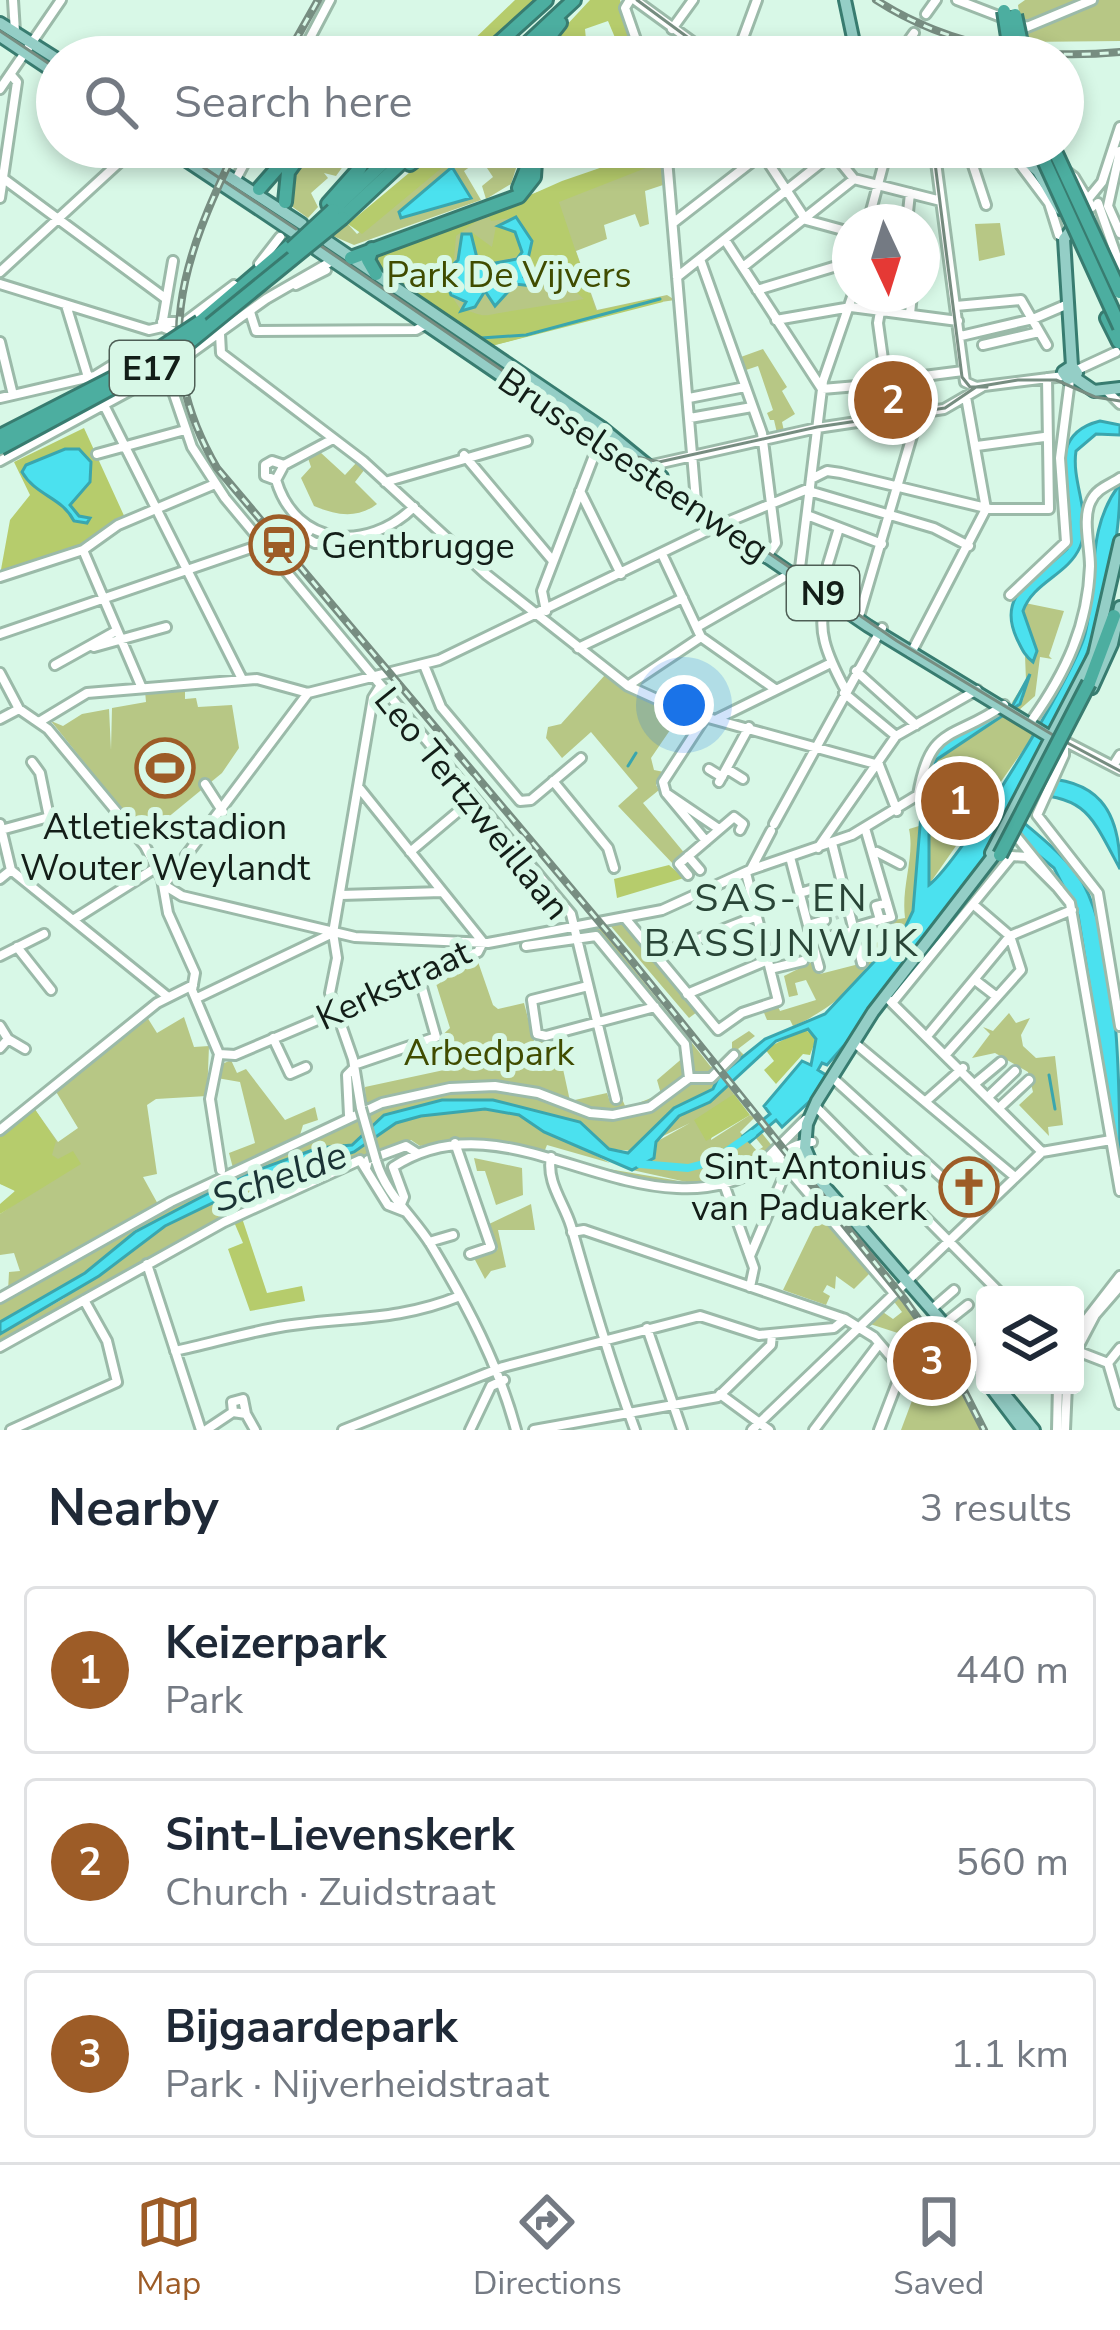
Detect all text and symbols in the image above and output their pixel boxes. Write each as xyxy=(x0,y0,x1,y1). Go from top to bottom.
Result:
search box xyxy=(36,36,1084,168)
icon: search xyxy=(78,69,144,135)
text: Search here xyxy=(174,72,413,133)
north arrow xyxy=(832,204,940,312)
park label: Park De Vijvers xyxy=(386,251,632,300)
road number: E17 xyxy=(110,341,194,395)
pin: 2 xyxy=(854,355,932,445)
street label: Brusselsesteenweg xyxy=(488,356,778,574)
station icon: Gentbrugge xyxy=(248,514,310,576)
place label: Gentbrugge xyxy=(321,522,515,571)
road number: N9 xyxy=(787,566,859,620)
your location xyxy=(654,675,714,735)
street label: Leo Tertzweillaan xyxy=(363,677,581,931)
sports icon: Atletiekstadion Wouter Weylandt xyxy=(134,737,196,799)
pin: 1 xyxy=(921,756,999,846)
place label: Atletiekstadion Wouter Weylandt xyxy=(20,803,310,893)
district label: SAS- EN BASSIJNWIJK xyxy=(644,872,920,970)
street label: Kerkstraat xyxy=(309,928,479,1042)
park label: Arbedpark xyxy=(403,1029,576,1078)
water label: Schelde xyxy=(205,1129,354,1226)
place label: Sint-Antonius van Paduakerk xyxy=(691,1143,928,1233)
church icon: Sint-Antonius van Paduakerk xyxy=(938,1156,1000,1218)
map controls xyxy=(976,1286,1084,1394)
button: layers xyxy=(976,1286,1084,1394)
pin: 3 xyxy=(893,1316,971,1406)
text: Nearby xyxy=(48,1473,219,1543)
text: 3 results xyxy=(920,1482,1072,1535)
text: Keizerpark xyxy=(165,1613,386,1674)
text: 1 xyxy=(78,1644,102,1697)
text: 440 m xyxy=(955,1644,1069,1697)
text: Park xyxy=(165,1674,243,1727)
text: Sint-Lievenskerk xyxy=(165,1805,514,1866)
text: 2 xyxy=(78,1836,102,1889)
text: 560 m xyxy=(955,1836,1069,1889)
text: Church · Zuidstraat xyxy=(165,1866,495,1919)
text: Bijgaardepark xyxy=(165,1997,458,2058)
text: 3 xyxy=(78,2028,102,2081)
text: 1.1 km xyxy=(950,2028,1069,2081)
text: Park · Nijverheidstraat xyxy=(165,2058,549,2111)
tab: Map xyxy=(136,2189,202,2306)
tab: Directions xyxy=(473,2189,622,2306)
tab: Saved xyxy=(893,2189,984,2306)

